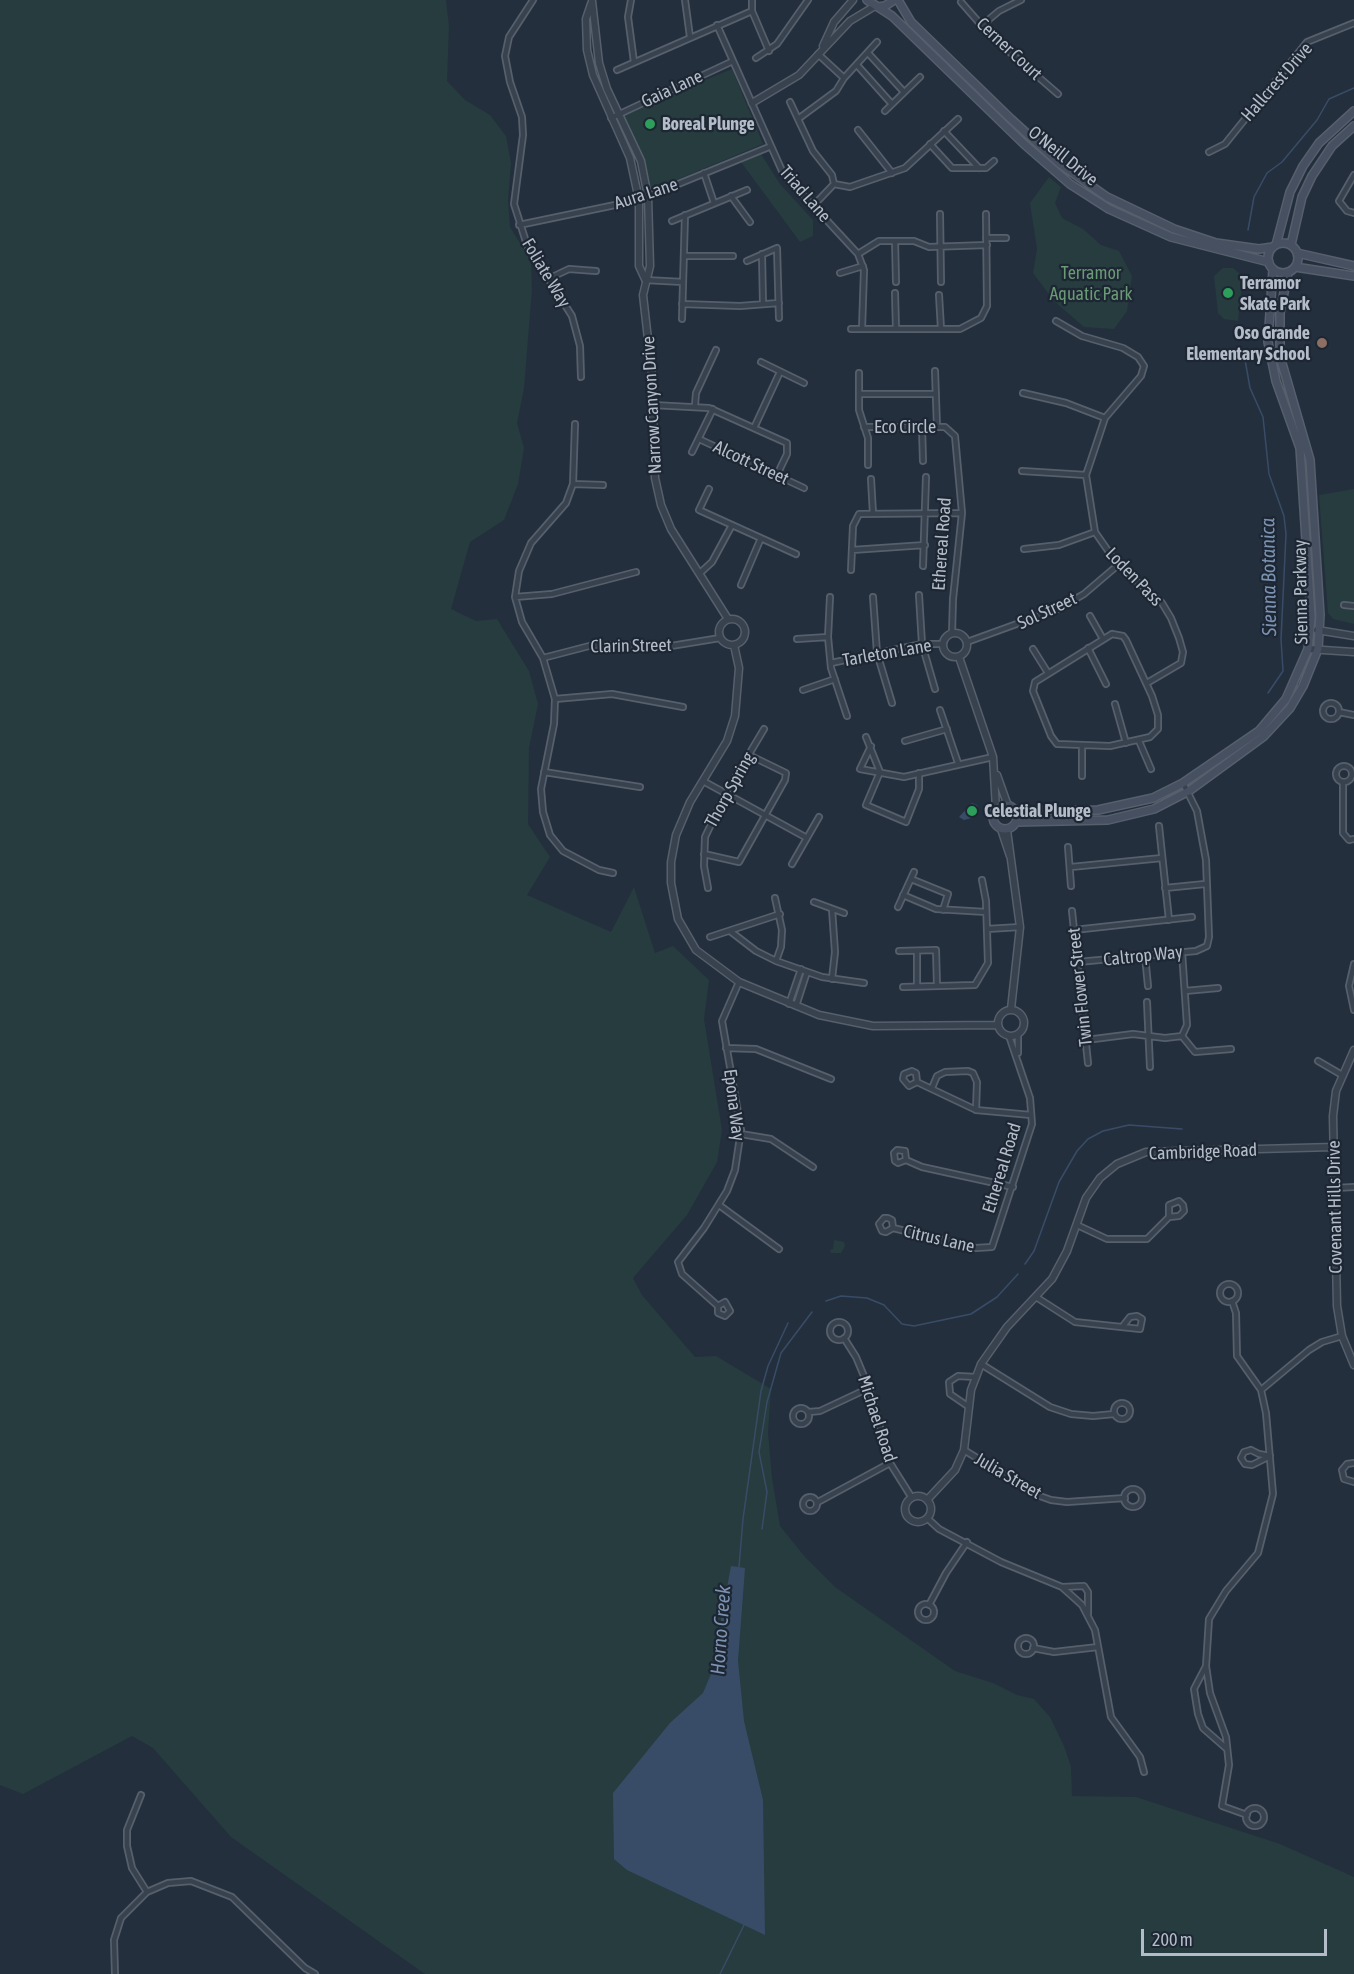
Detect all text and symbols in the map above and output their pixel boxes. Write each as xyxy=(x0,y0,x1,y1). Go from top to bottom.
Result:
street label: Cerner Court xyxy=(972,13,1046,85)
street label: Hallcrest Drive xyxy=(1237,38,1317,126)
street label: Gaia Lane xyxy=(638,65,706,113)
place label: Boreal Plunge xyxy=(662,113,755,135)
marker: Boreal Plunge xyxy=(643,117,657,131)
street label: O'Neill Drive xyxy=(1024,121,1102,191)
street label: Triad Lane xyxy=(775,161,835,227)
street label: Aura Lane xyxy=(611,174,681,214)
street label: Foliate Way xyxy=(517,235,575,311)
park label: Terramor Aquatic Park xyxy=(1050,262,1132,304)
place label: Terramor Skate Park xyxy=(1240,272,1310,314)
marker: Terramor Skate Park xyxy=(1221,286,1235,300)
place label: Oso Grande Elementary School xyxy=(1186,322,1310,364)
street label: Narrow Canyon Drive xyxy=(638,335,666,475)
marker: Oso Grande Elementary School xyxy=(1315,336,1329,350)
street label: Eco Circle xyxy=(874,416,936,438)
street label: Alcott Street xyxy=(710,436,792,490)
street label: Ethereal Road xyxy=(928,497,956,591)
water label: Sienna Botanica xyxy=(1256,518,1282,636)
street label: Sienna Parkway xyxy=(1289,540,1313,644)
street label: Loden Pass xyxy=(1101,543,1167,611)
street label: Sol Street xyxy=(1014,588,1080,634)
street label: Clarin Street xyxy=(590,634,672,658)
street label: Tarleton Lane xyxy=(841,635,933,671)
street label: Thorp Spring xyxy=(700,748,760,832)
place label: Celestial Plunge xyxy=(984,800,1091,822)
marker: Celestial Plunge xyxy=(965,804,979,818)
street label: Twin Flower Street xyxy=(1063,927,1097,1047)
street label: Caltrop Way xyxy=(1102,941,1184,971)
street label: Epona Way xyxy=(719,1068,749,1142)
street label: Ethereal Road xyxy=(978,1120,1026,1216)
street label: Cambridge Road xyxy=(1148,1139,1258,1165)
street label: Covenant Hills Drive xyxy=(1323,1140,1347,1274)
street label: Citrus Lane xyxy=(901,1220,977,1258)
street label: Michael Road xyxy=(853,1373,901,1465)
street label: Julia Street xyxy=(971,1448,1045,1504)
water label: Horno Creek xyxy=(706,1584,736,1676)
scale bar xyxy=(1144,1917,1330,1955)
text: 200 m xyxy=(1152,1929,1193,1950)

